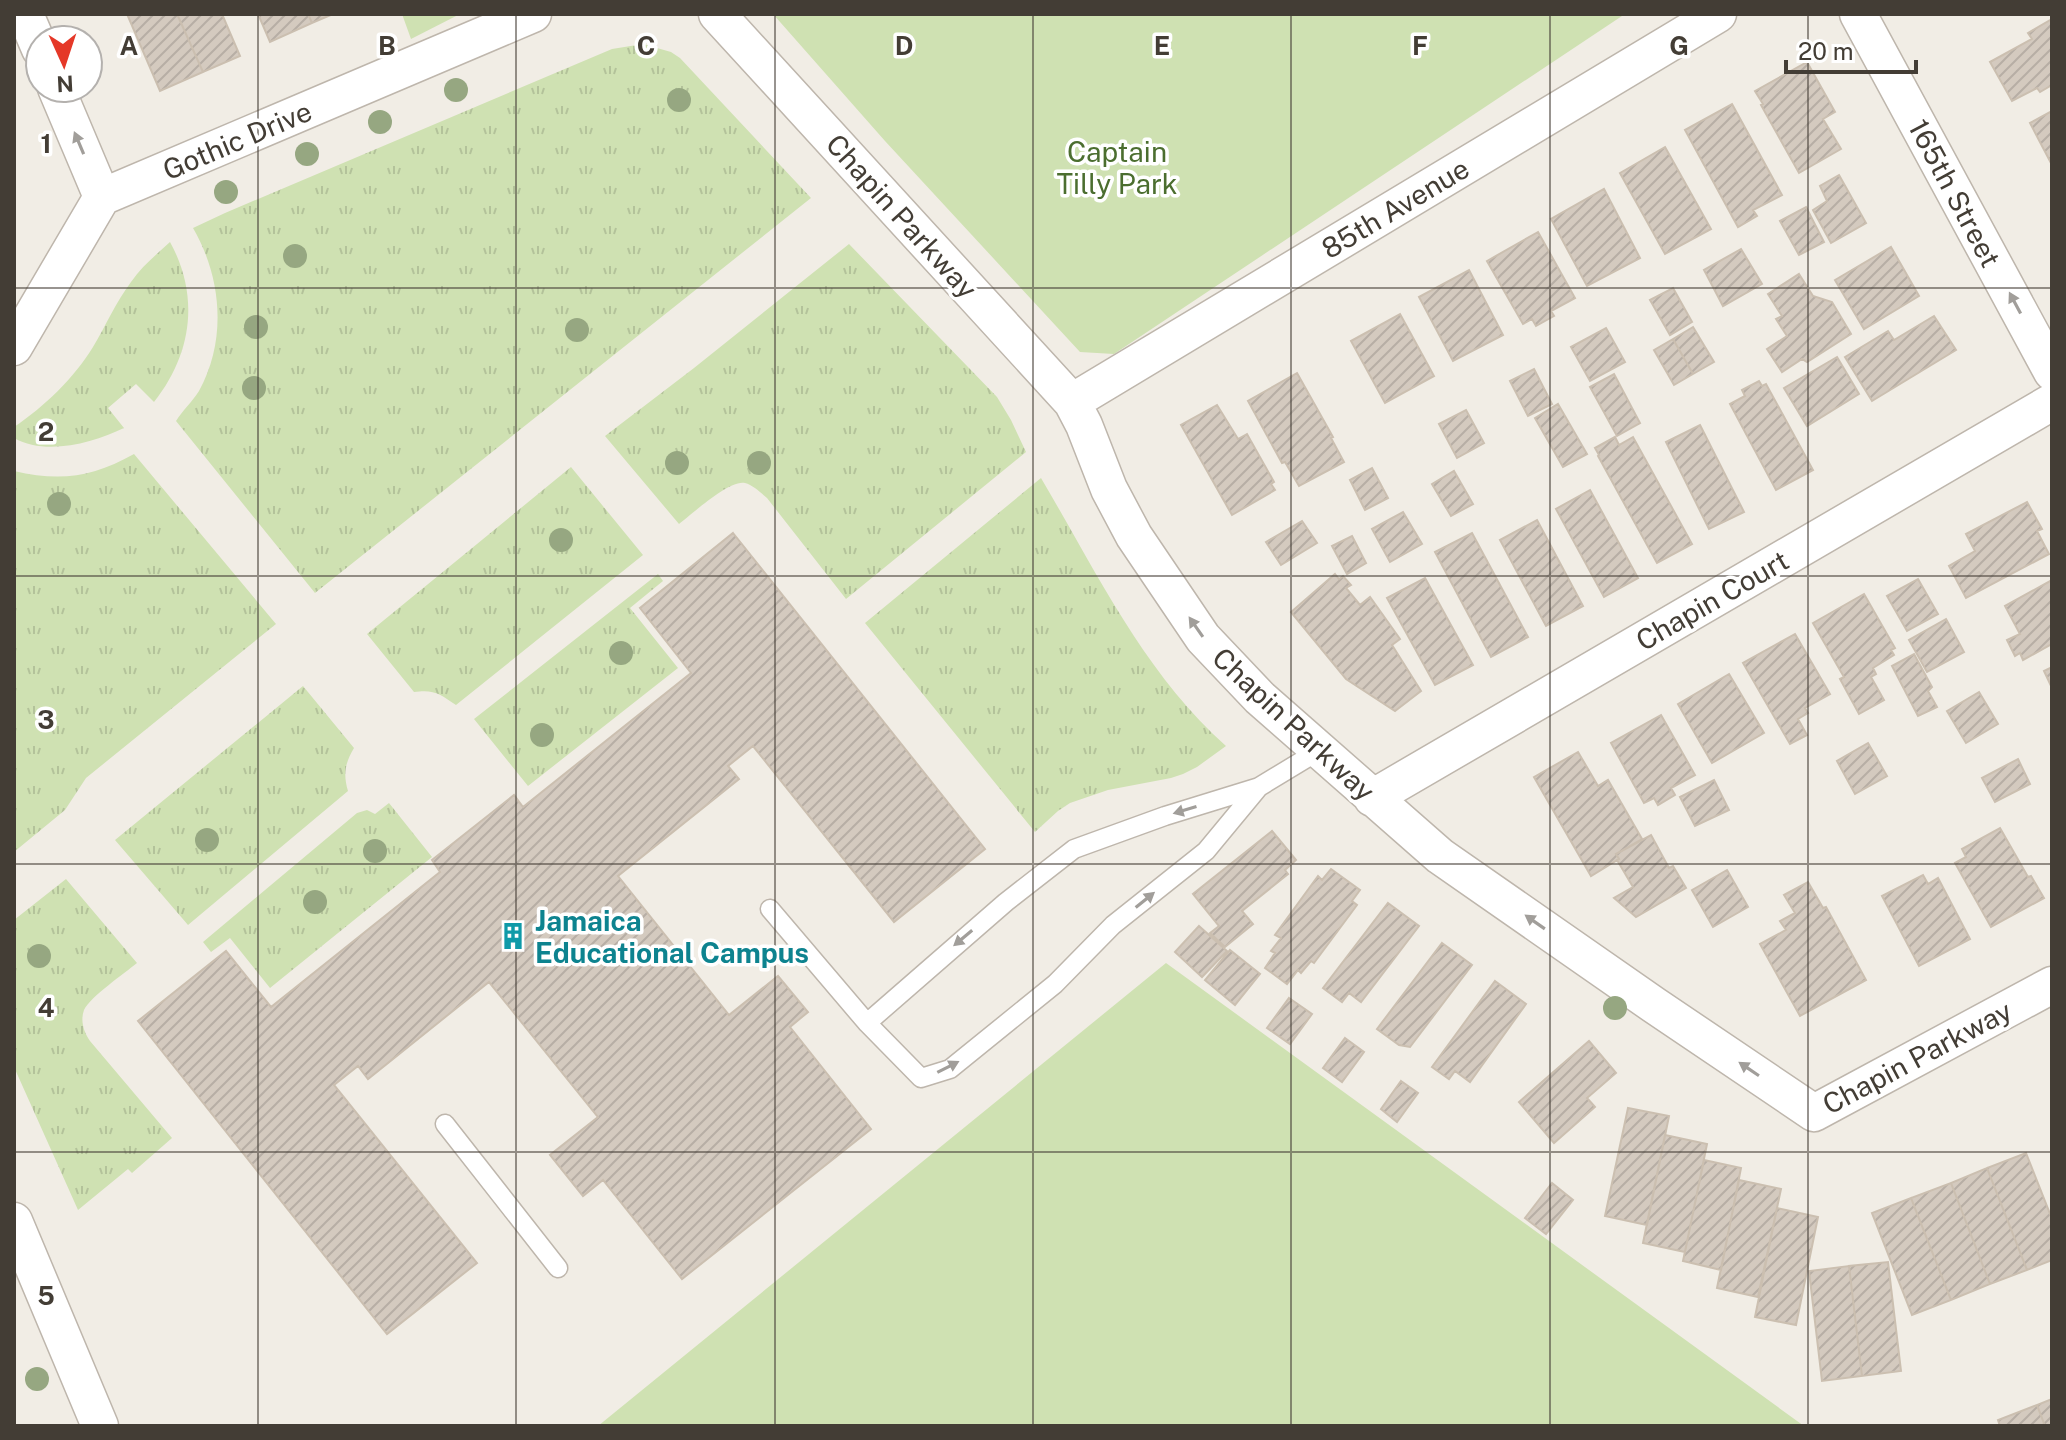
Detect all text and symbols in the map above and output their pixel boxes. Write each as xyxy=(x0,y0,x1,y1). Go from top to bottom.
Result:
north arrow xyxy=(24,24,104,104)
scale bar xyxy=(1786,24,1916,74)
text: A xyxy=(120,30,139,61)
text: B xyxy=(378,30,396,61)
text: C xyxy=(637,30,655,61)
text: D xyxy=(895,30,913,61)
text: E xyxy=(1154,30,1170,61)
text: F xyxy=(1412,30,1428,61)
text: G xyxy=(1669,30,1689,61)
text: 20 m xyxy=(1798,37,1854,65)
text: N xyxy=(56,71,74,97)
street label: Gothic Drive xyxy=(158,94,316,186)
street label: 165th Street xyxy=(1902,114,2008,272)
street label: Chapin Parkway xyxy=(820,127,984,305)
text: 1 xyxy=(40,128,52,159)
one-way arrow xyxy=(73,131,86,155)
park label: Captain Tilly Park xyxy=(1056,135,1178,200)
street label: 85th Avenue xyxy=(1315,151,1475,265)
one-way arrow xyxy=(2008,292,2022,314)
text: 2 xyxy=(38,416,54,447)
street label: Chapin Court xyxy=(1630,543,1794,657)
one-way arrow xyxy=(1189,616,1204,637)
street label: Chapin Parkway xyxy=(1206,641,1382,807)
text: 3 xyxy=(37,704,55,735)
one-way arrow xyxy=(1173,804,1197,817)
one-way arrow xyxy=(1135,892,1155,908)
place label: Jamaica Educational Campus xyxy=(535,904,809,969)
one-way arrow xyxy=(1524,915,1545,930)
building icon: Jamaica Educational Campus xyxy=(498,921,528,951)
one-way arrow xyxy=(953,929,973,946)
text: 4 xyxy=(37,992,55,1023)
street label: Chapin Parkway xyxy=(1817,993,2017,1121)
one-way arrow xyxy=(936,1060,959,1074)
one-way arrow xyxy=(1739,1062,1760,1077)
text: 5 xyxy=(37,1280,55,1311)

